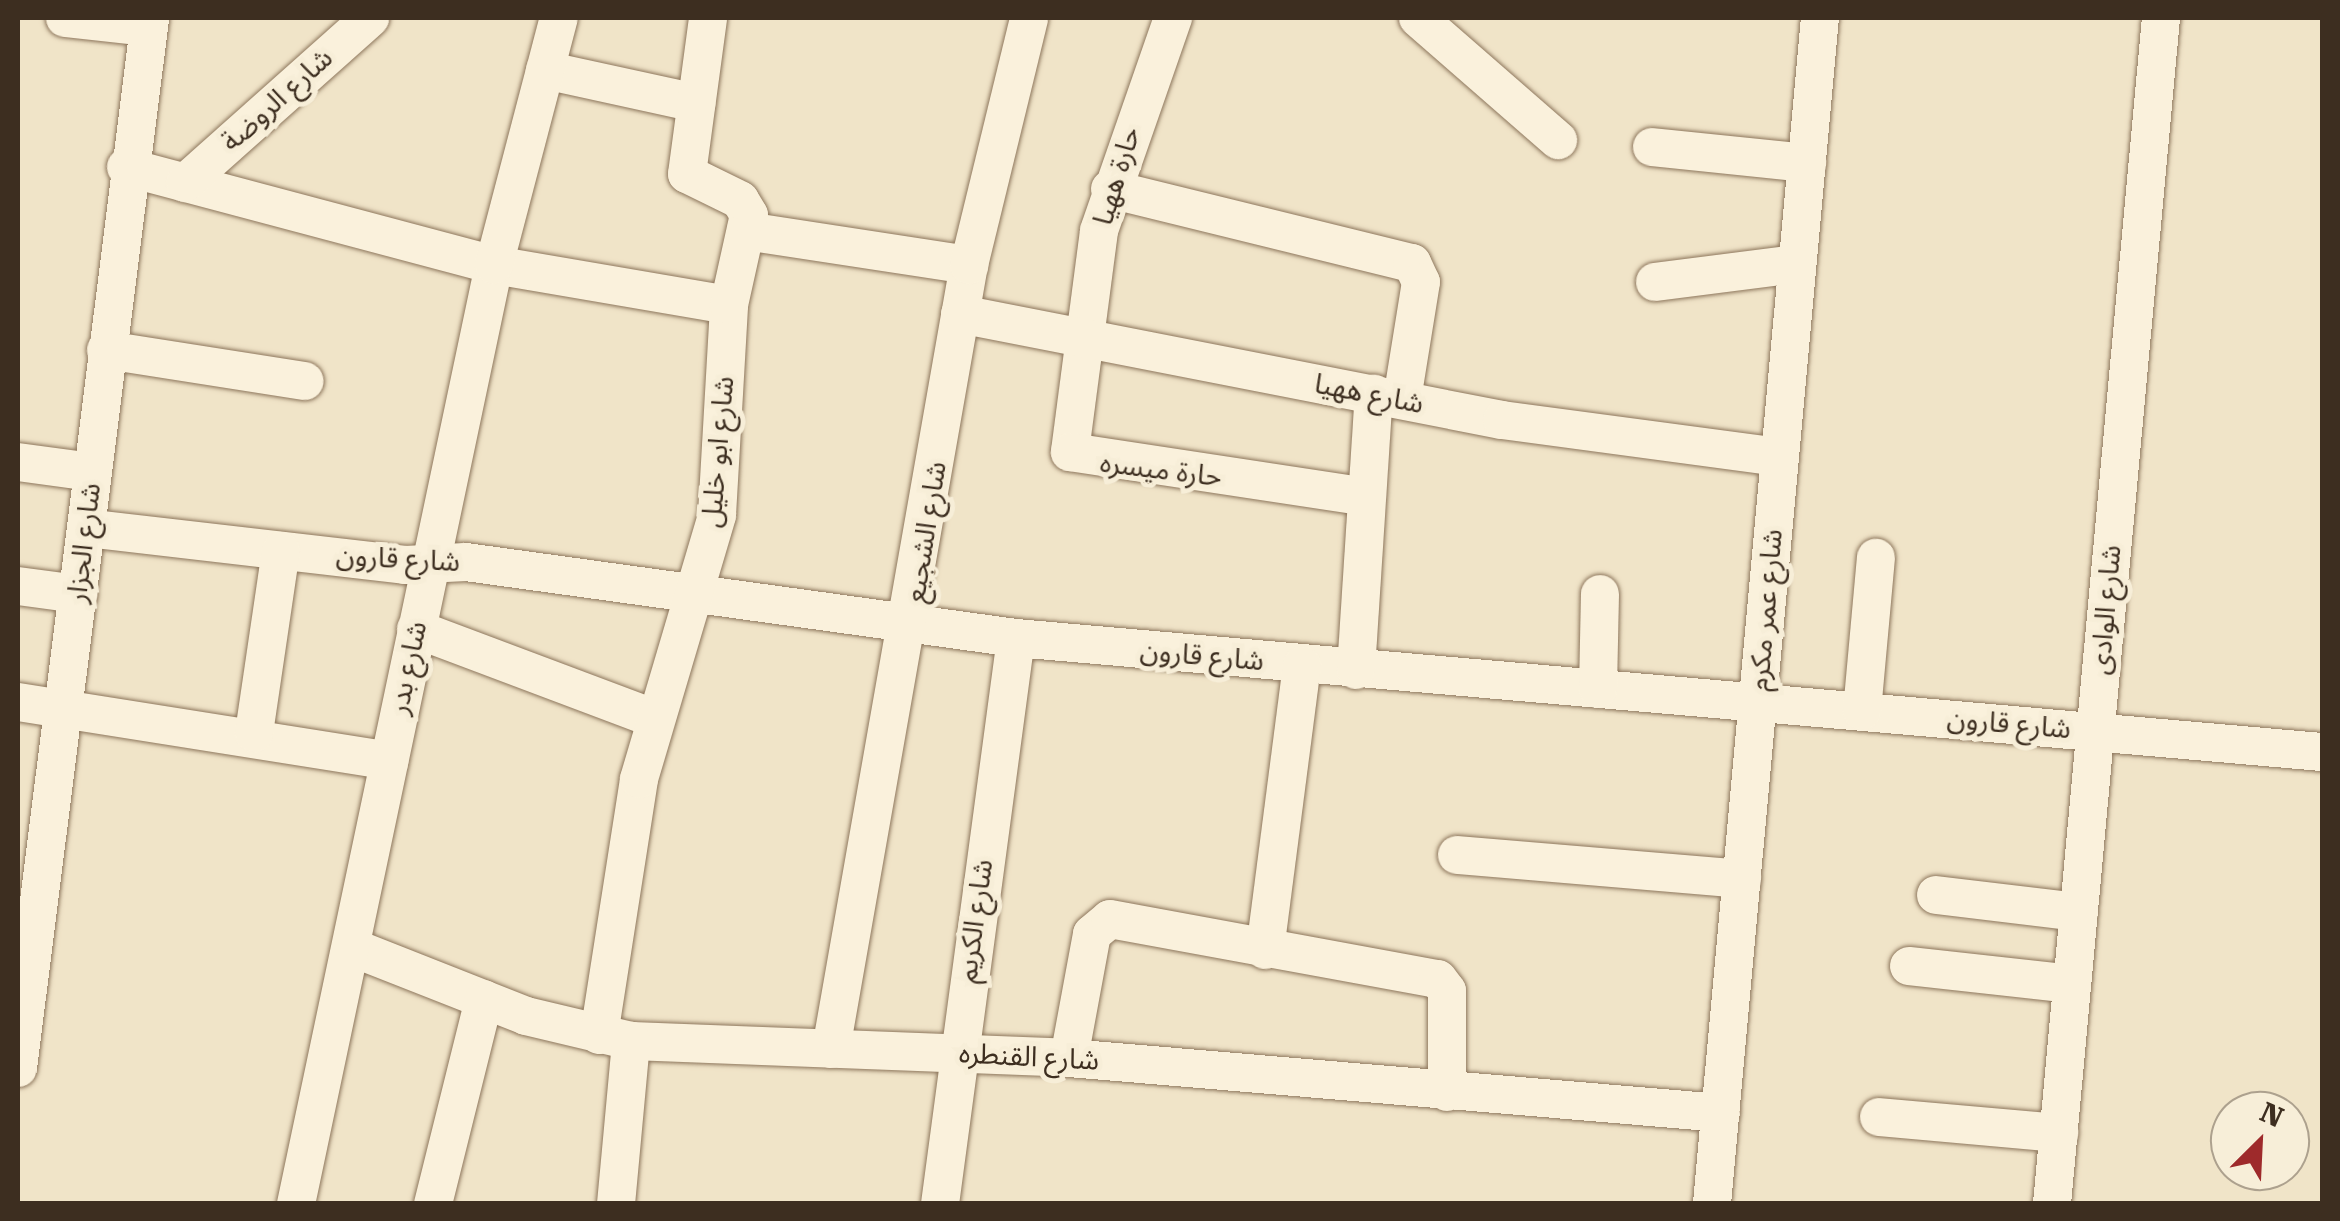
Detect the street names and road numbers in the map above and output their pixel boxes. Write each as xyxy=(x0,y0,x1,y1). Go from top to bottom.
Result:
street label: شارع الروضة xyxy=(214,41,340,159)
street label: حارة ههيا xyxy=(1086,123,1148,229)
street label: شارع ههيا xyxy=(1312,367,1426,421)
street label: شارع ابو خليل xyxy=(695,375,741,529)
street label: حارة ميسره xyxy=(1098,446,1224,494)
street label: شارع الشجيع xyxy=(898,459,954,605)
street label: شارع الجزار xyxy=(60,481,108,605)
street label: شارع عمر مكرم xyxy=(1742,528,1790,692)
street label: شارع قارون xyxy=(335,539,461,579)
street label: شارع الوادى xyxy=(2084,544,2128,676)
street label: شارع بدر xyxy=(382,618,434,718)
street label: شارع قارون xyxy=(1139,634,1265,678)
street label: شارع قارون xyxy=(1946,702,2072,746)
street label: شارع الكريم xyxy=(950,857,1000,985)
street label: شارع القنطره xyxy=(958,1037,1100,1077)

